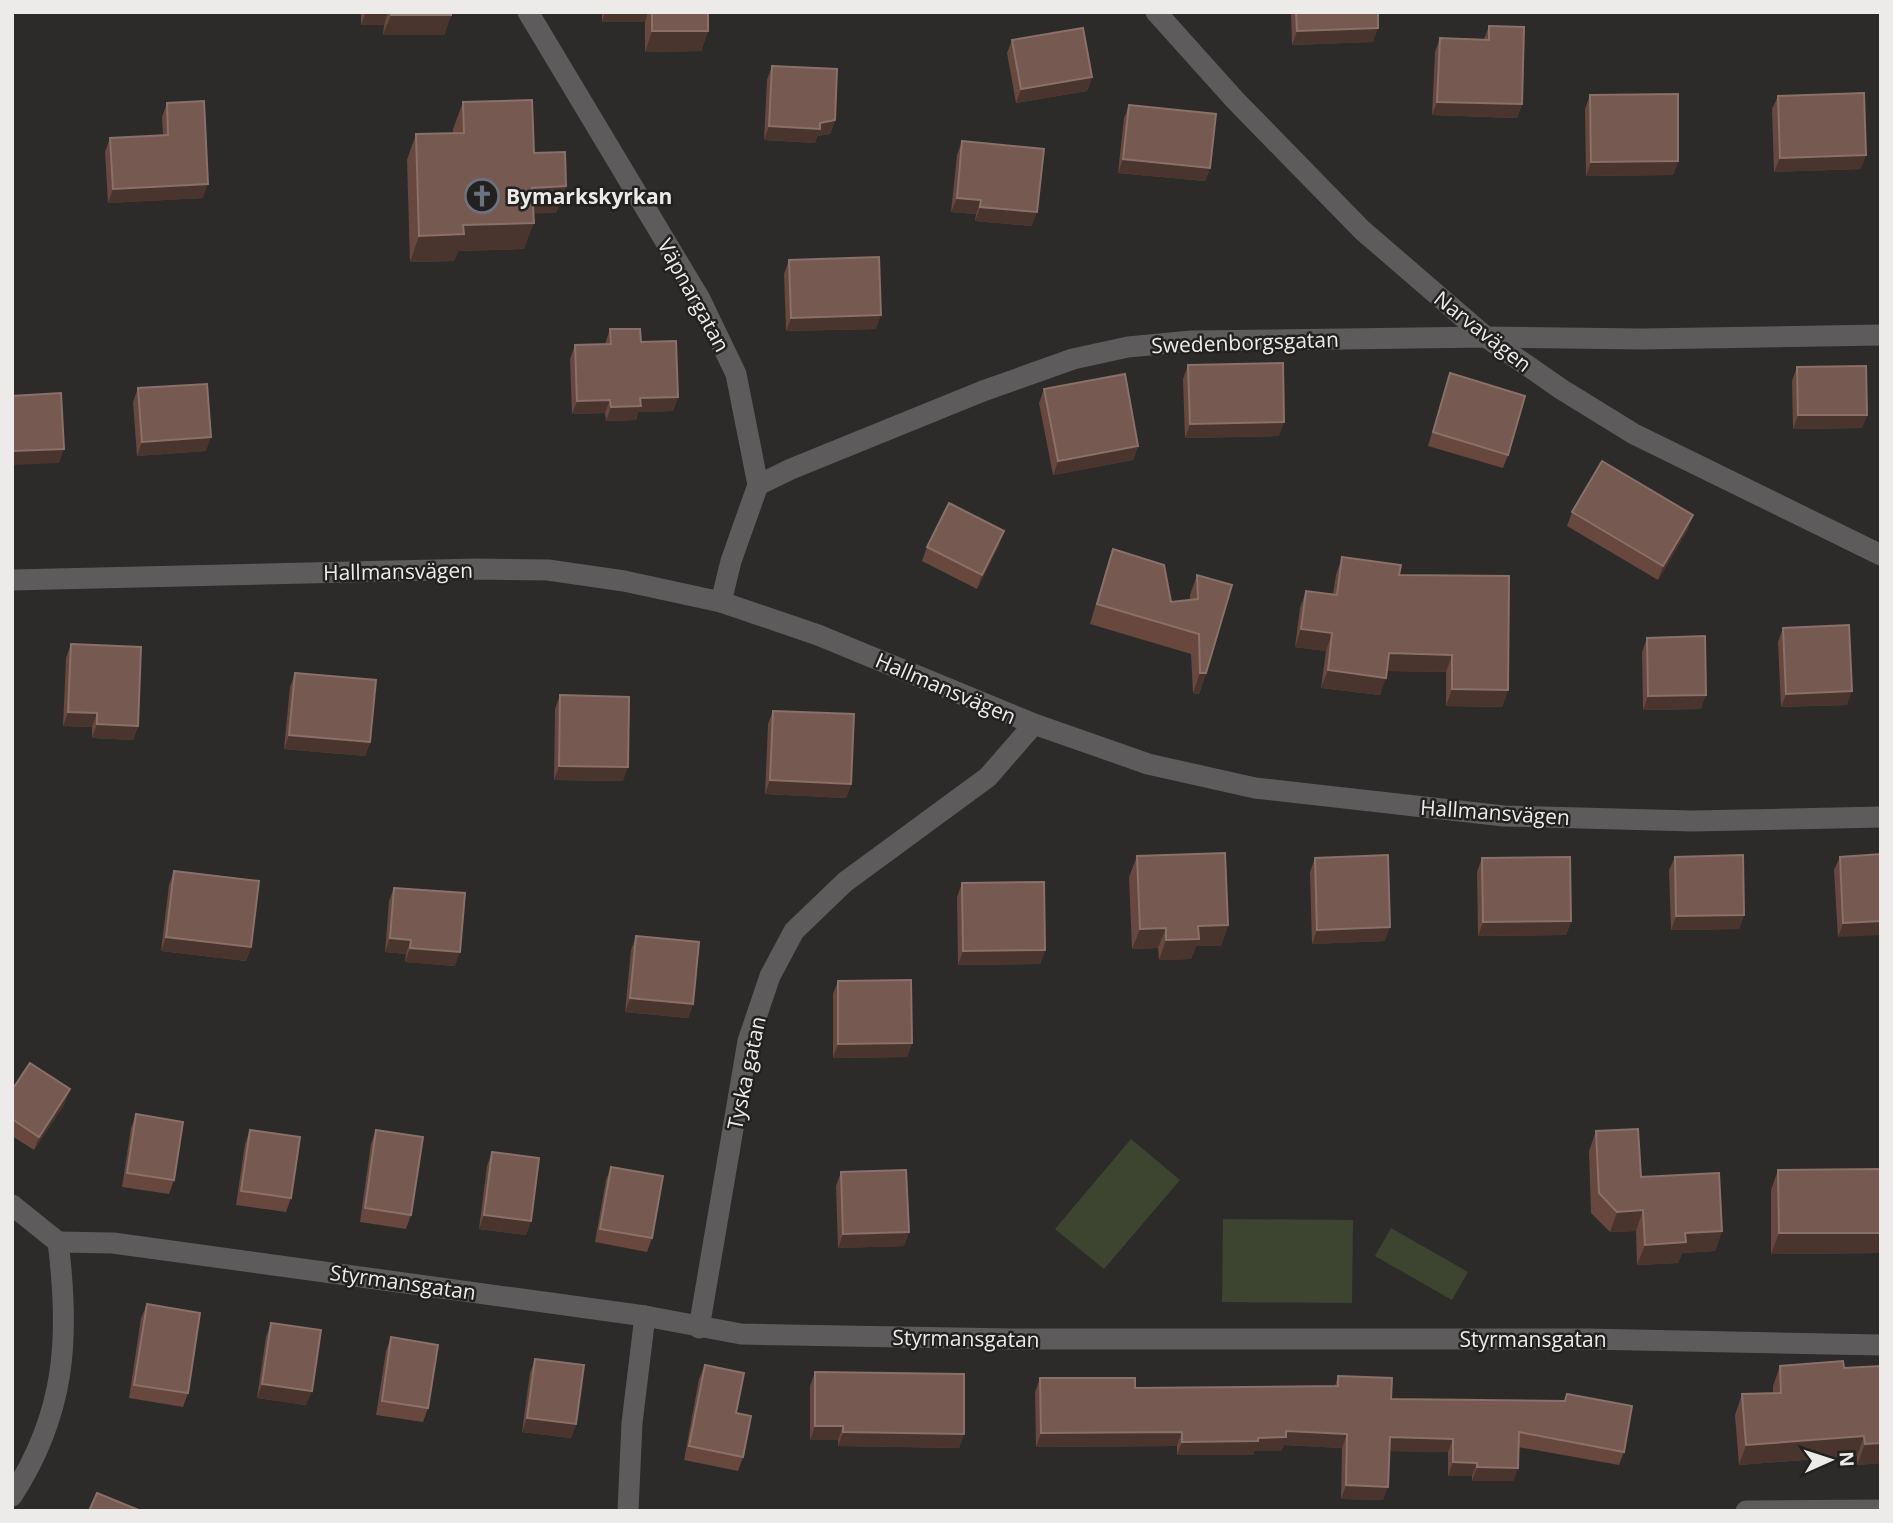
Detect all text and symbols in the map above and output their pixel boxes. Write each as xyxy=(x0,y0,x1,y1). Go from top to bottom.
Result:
church icon: Bymarkskyrkan xyxy=(463,177,501,215)
place label: Bymarkskyrkan xyxy=(506,182,672,210)
street label: Väpnargatan xyxy=(651,233,737,357)
street label: Narvavägen xyxy=(1428,284,1538,378)
street label: Swedenborgsgatan xyxy=(1151,325,1339,359)
street label: Hallmansvägen xyxy=(323,556,473,586)
street label: Hallmansvägen xyxy=(871,646,1021,730)
street label: Hallmansvägen xyxy=(1419,793,1571,831)
street label: Tyska gatan xyxy=(720,1014,772,1132)
street label: Styrmansgatan xyxy=(328,1258,478,1306)
street label: Styrmansgatan xyxy=(892,1323,1040,1353)
street label: Styrmansgatan xyxy=(1459,1325,1607,1353)
north arrow xyxy=(1795,1425,1865,1495)
text: N xyxy=(1834,1451,1860,1468)

